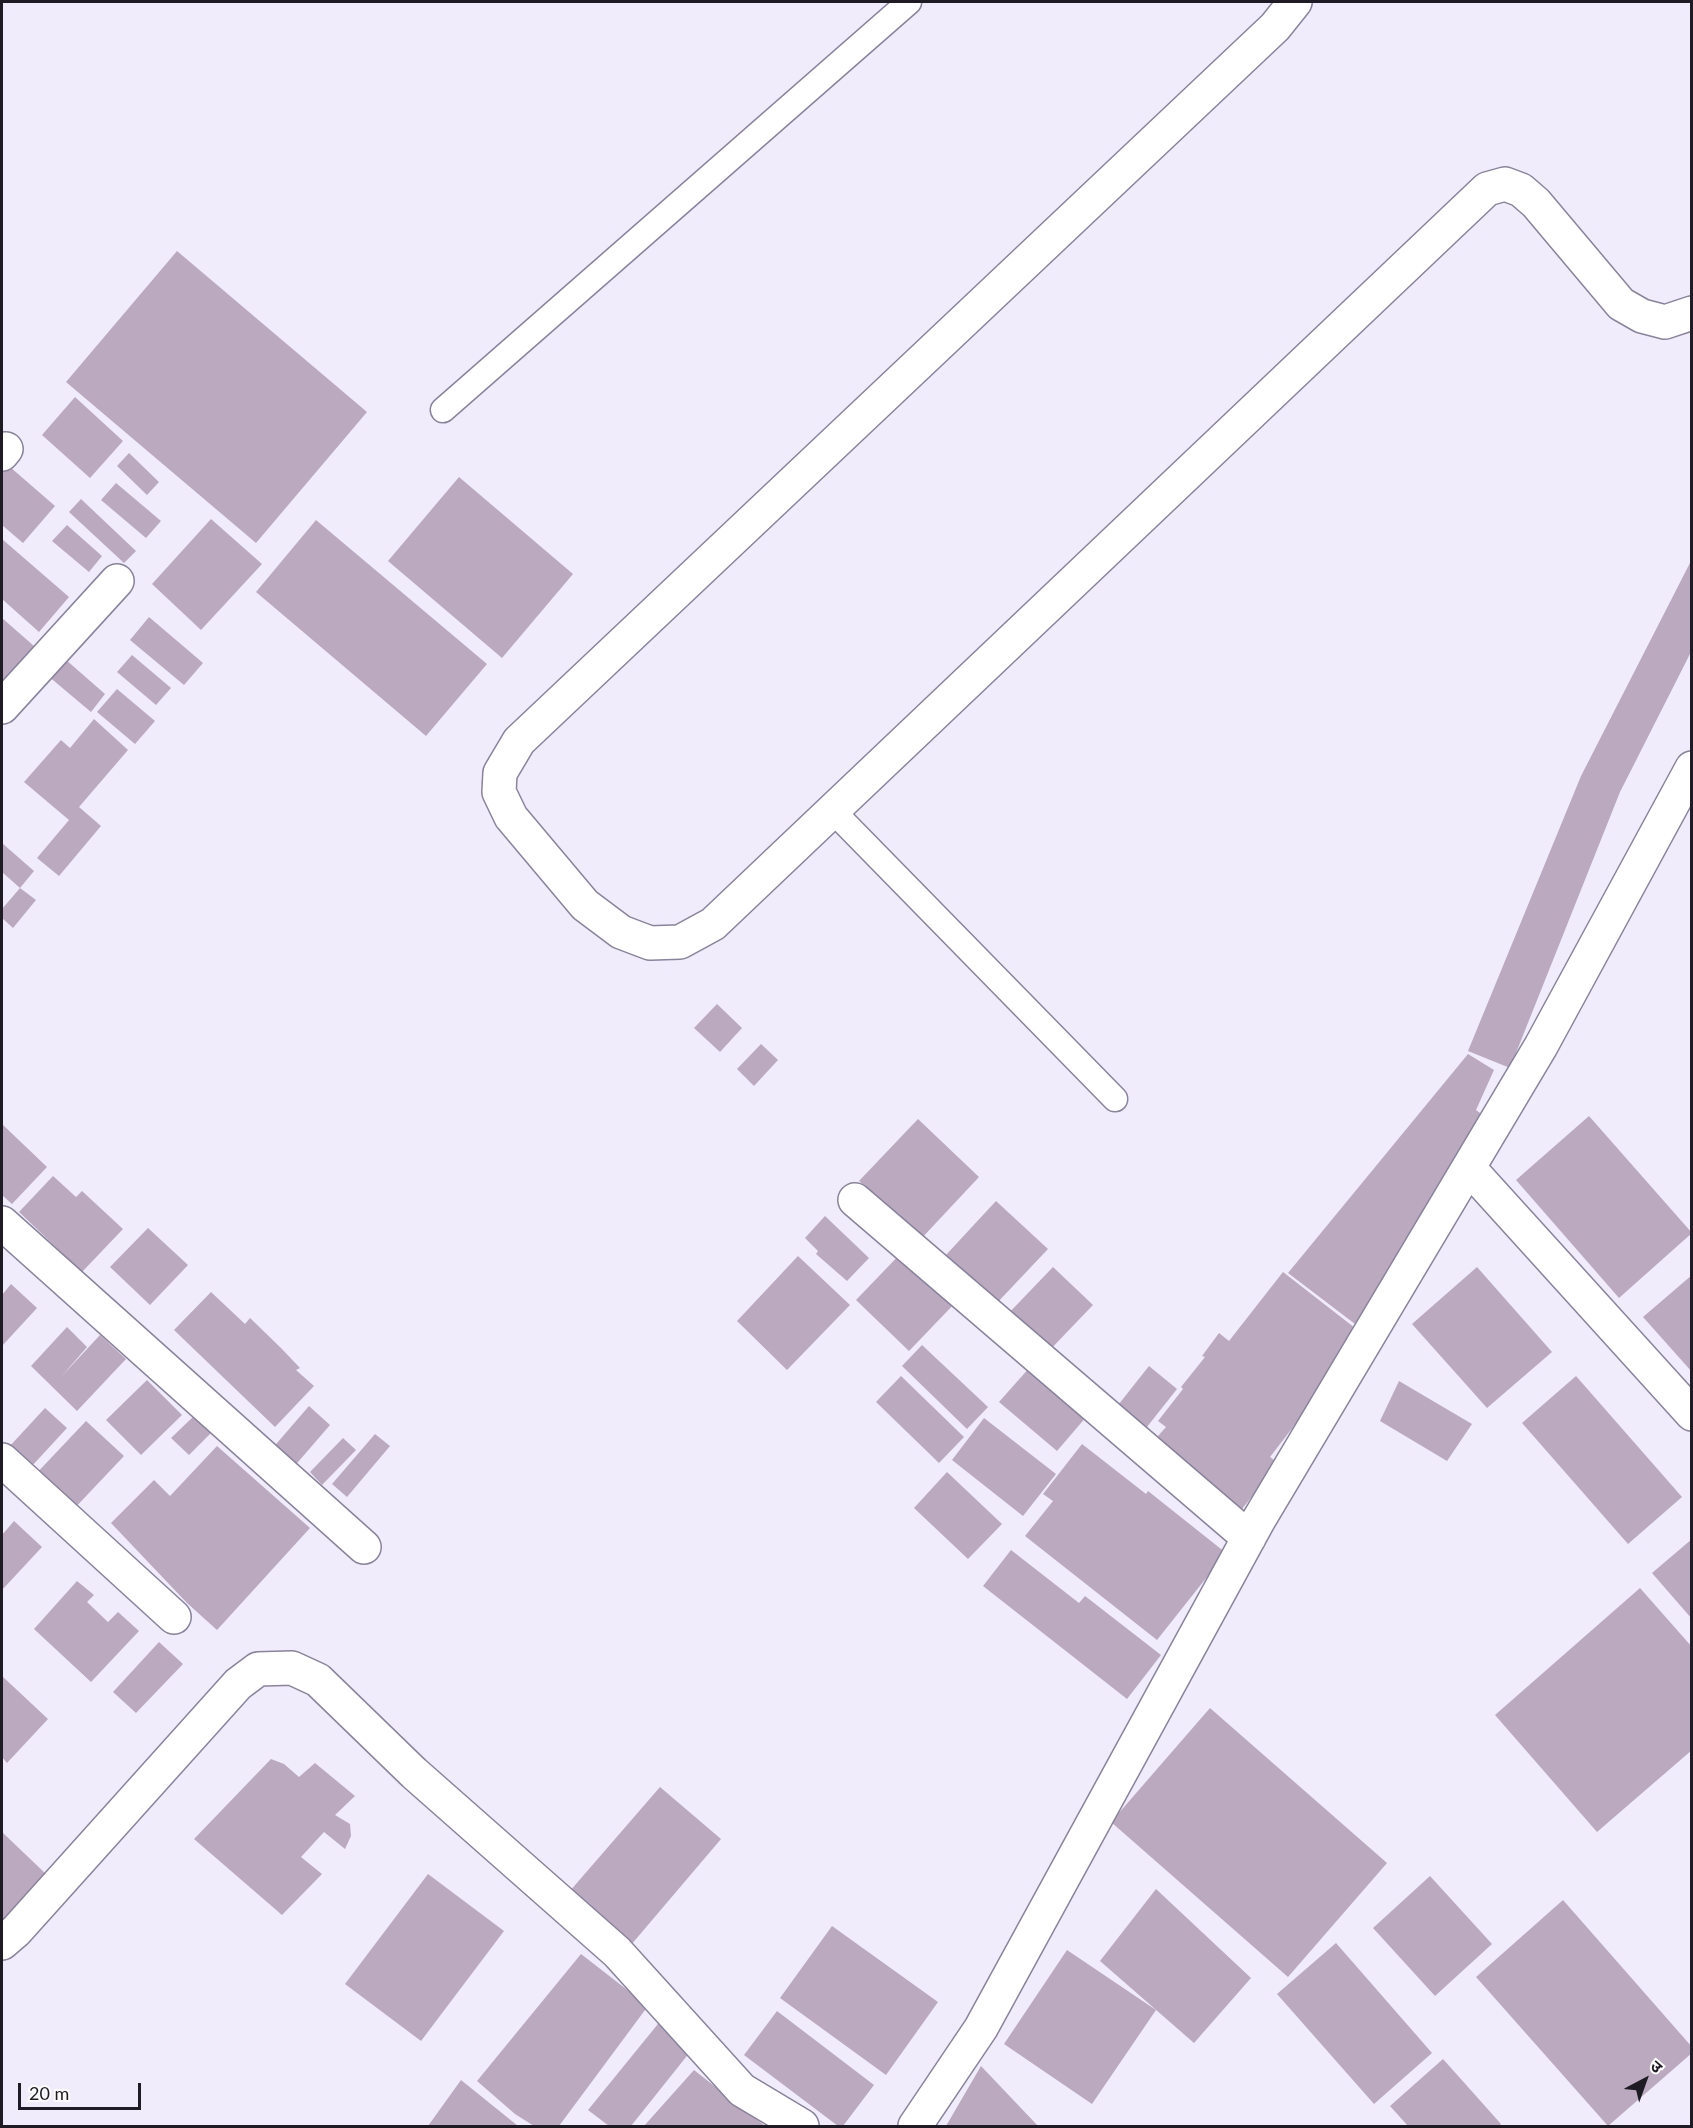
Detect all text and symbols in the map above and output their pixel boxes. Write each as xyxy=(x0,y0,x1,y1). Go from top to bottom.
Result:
north arrow xyxy=(1615,2050,1675,2110)
text: उ xyxy=(1647,2056,1667,2076)
scale bar xyxy=(21,2071,144,2109)
text: 20 m xyxy=(29,2082,69,2104)

